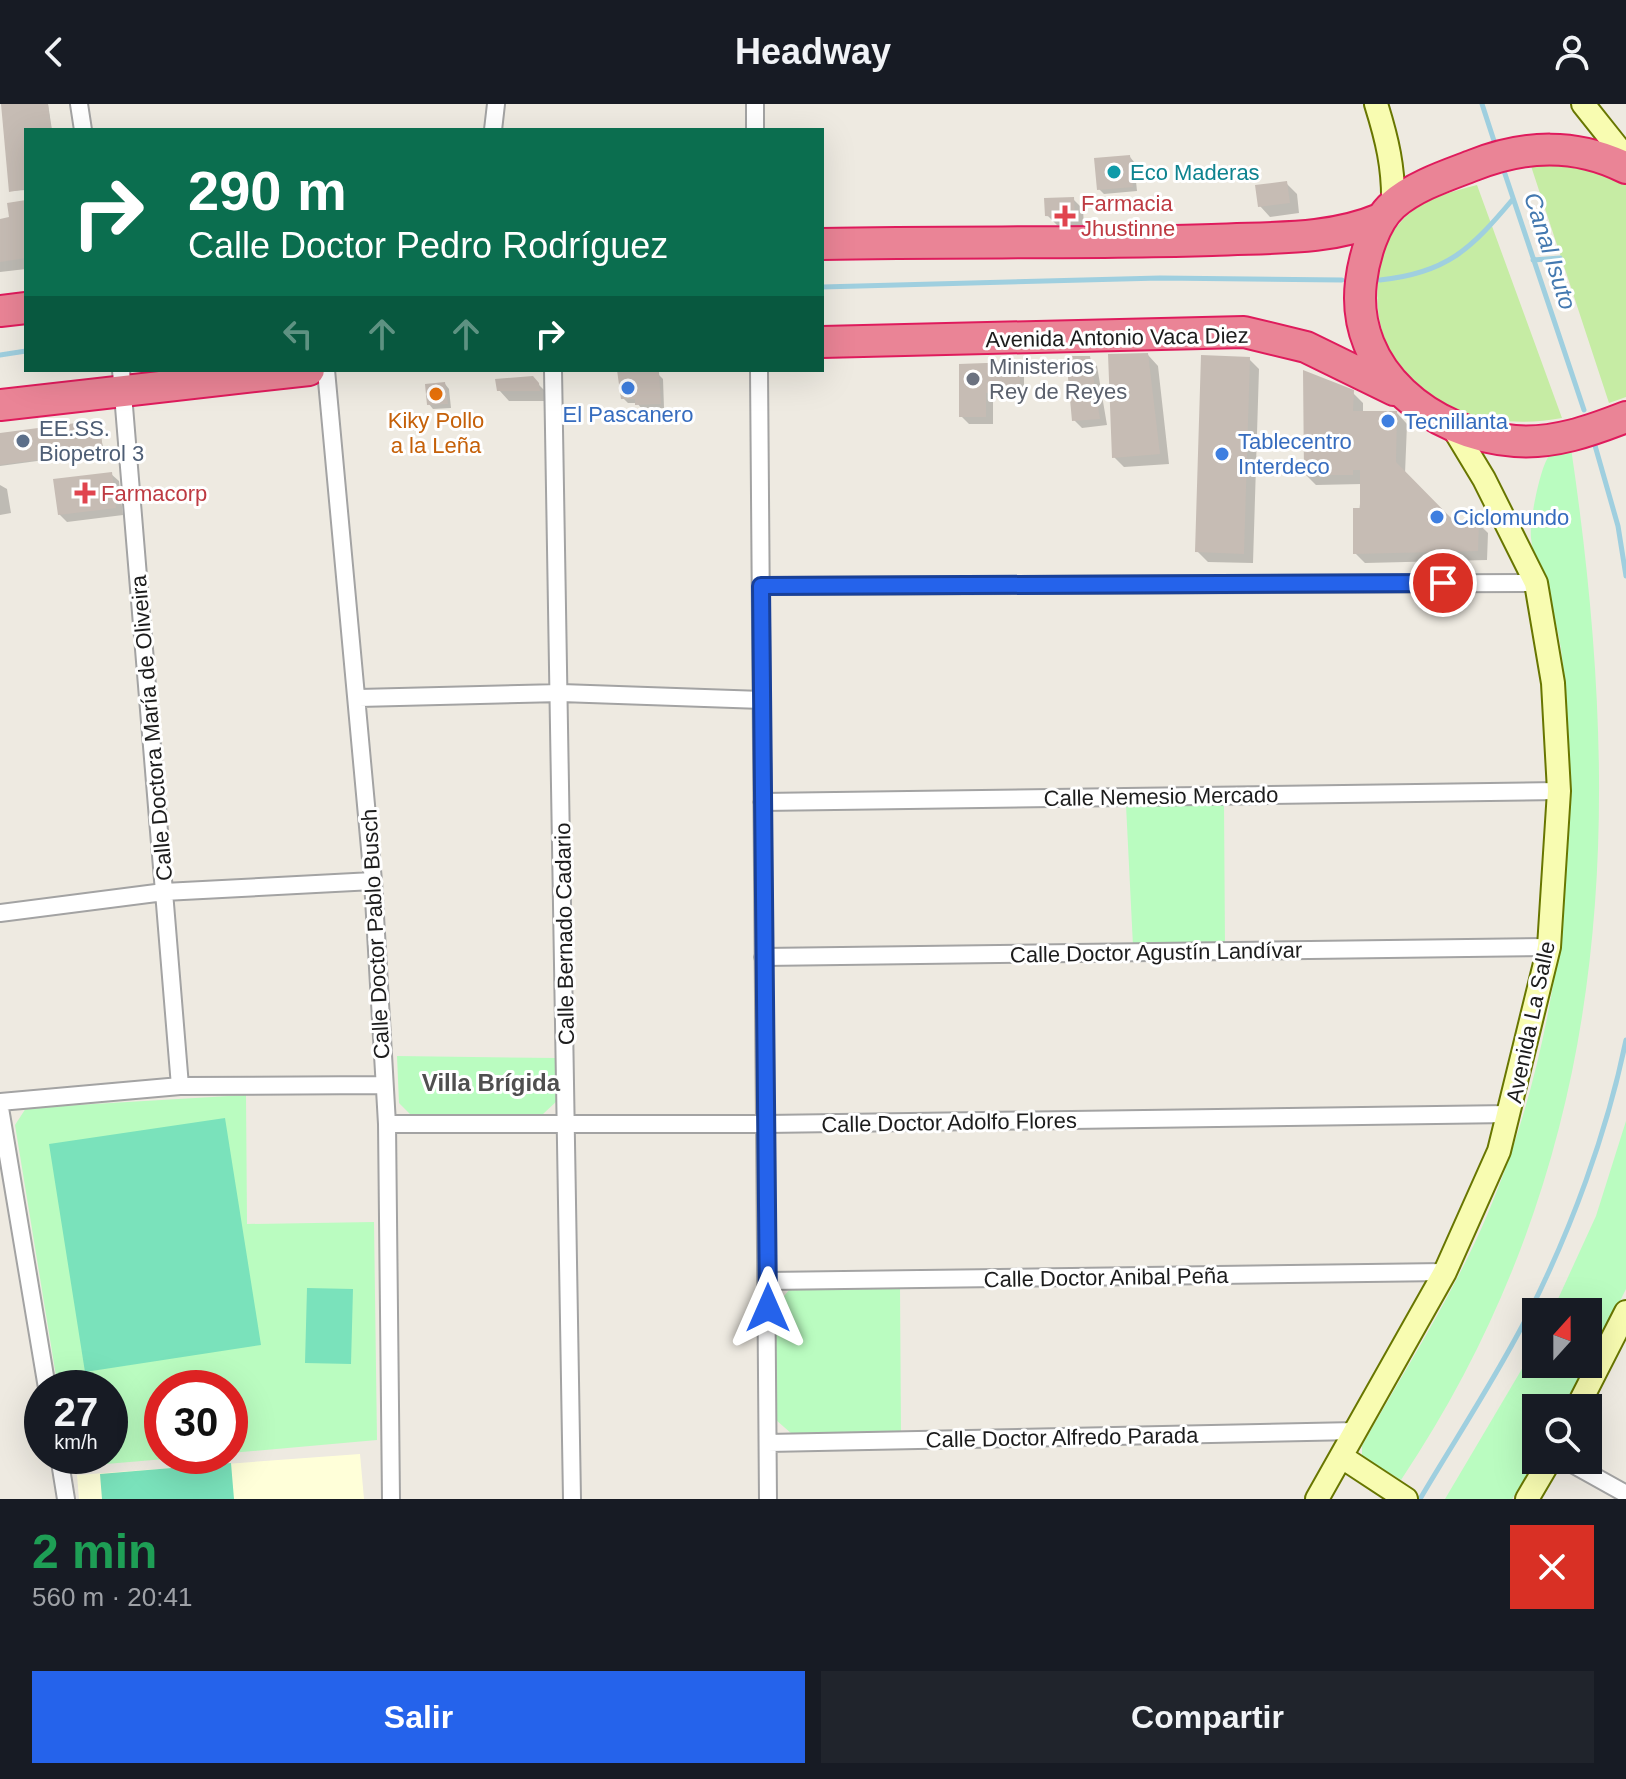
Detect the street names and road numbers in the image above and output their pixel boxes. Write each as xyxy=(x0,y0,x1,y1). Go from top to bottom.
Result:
street label: Avenida Antonio Vaca Diez xyxy=(985,323,1249,352)
street label: Calle Doctora María de Oliveira xyxy=(126,573,177,882)
street label: Calle Nemesio Mercado xyxy=(1043,782,1279,811)
street label: Calle Doctor Pablo Busch xyxy=(356,808,395,1060)
street label: Calle Bernado Cadario xyxy=(550,823,579,1045)
street label: Calle Doctor Agustín Landívar xyxy=(1010,937,1302,968)
street label: Avenida La Salle xyxy=(1501,939,1560,1105)
street label: Calle Doctor Adolfo Flores xyxy=(821,1108,1077,1137)
street label: Calle Doctor Anibal Peña xyxy=(984,1263,1229,1292)
street label: Calle Doctor Alfredo Parada xyxy=(925,1423,1199,1452)

